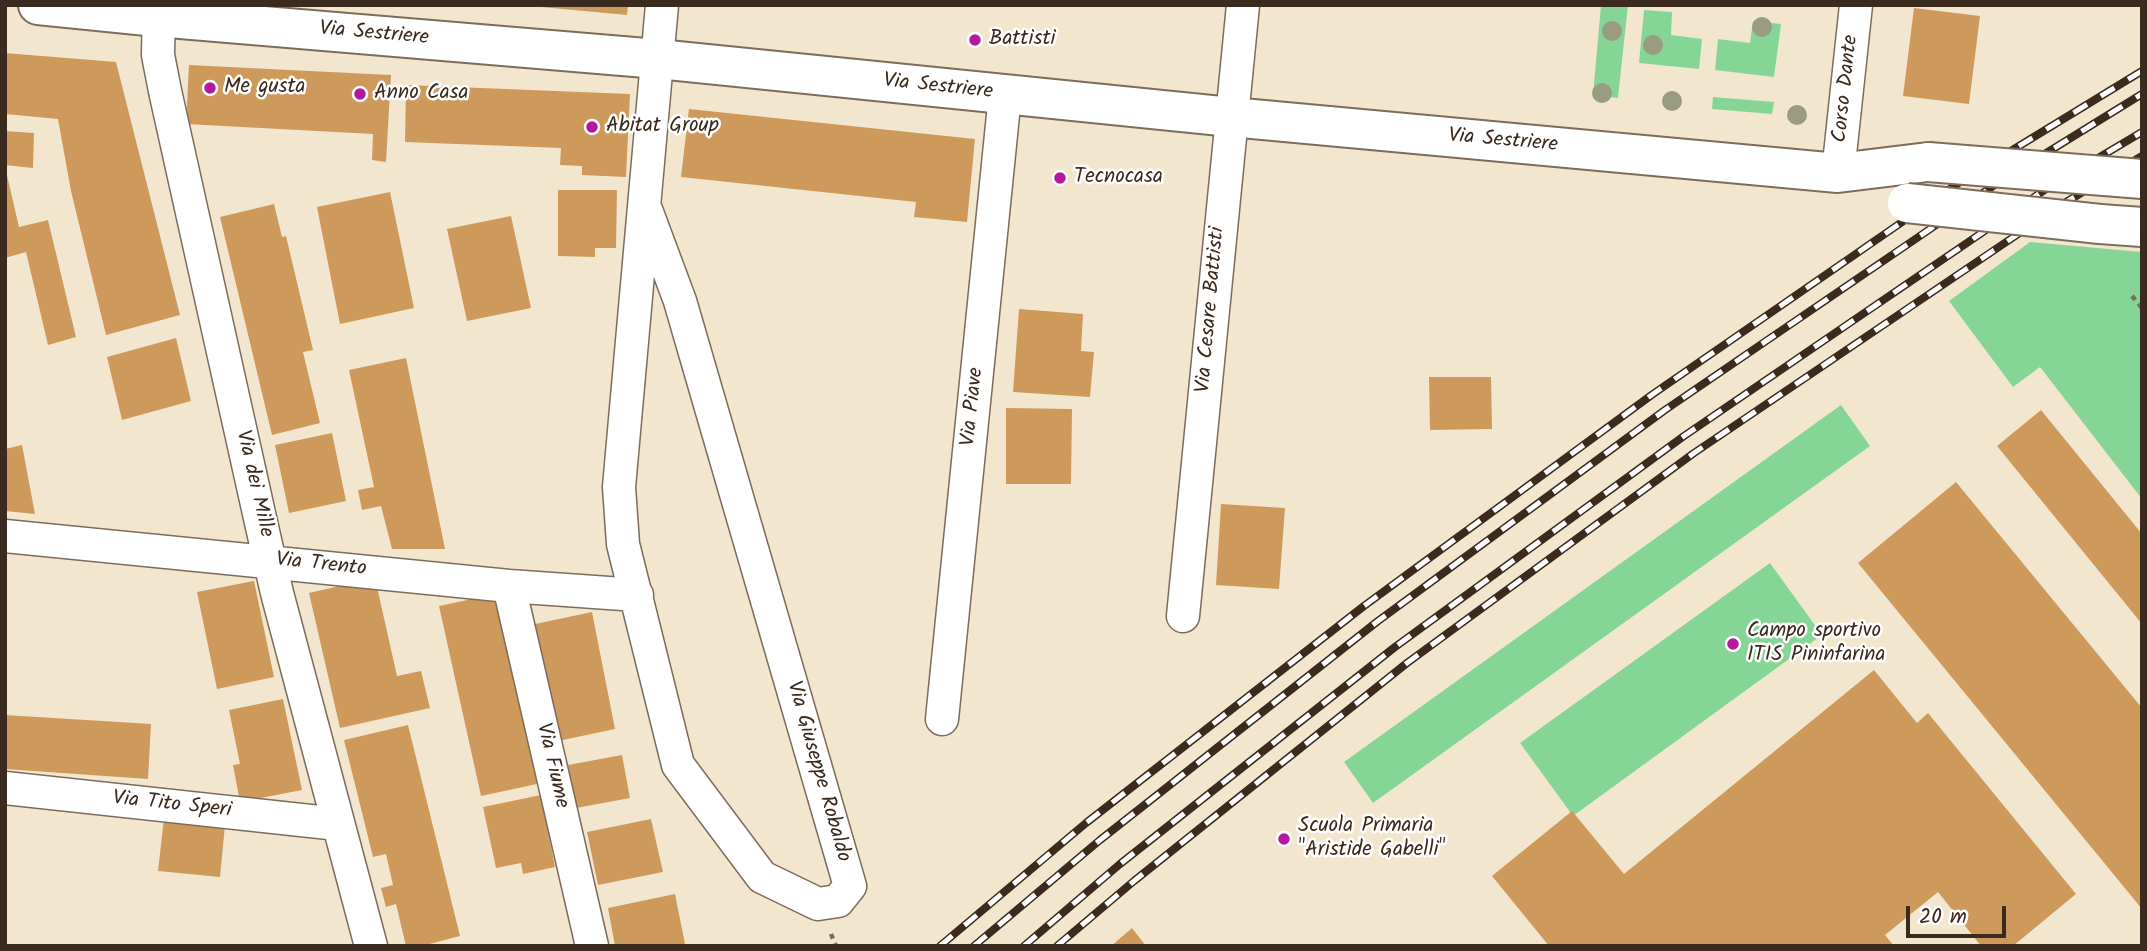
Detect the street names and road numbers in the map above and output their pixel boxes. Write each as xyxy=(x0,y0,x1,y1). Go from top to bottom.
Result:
street label: Via Sestriere xyxy=(318,18,430,52)
street label: Corso Dante xyxy=(1829,34,1865,144)
street label: Via Sestriere xyxy=(882,70,994,106)
street label: Via Sestriere xyxy=(1447,125,1559,159)
street label: Via Cesare Battisti xyxy=(1192,226,1232,394)
street label: Via Piave xyxy=(957,366,991,448)
street label: Via dei Mille xyxy=(228,428,278,540)
street label: Via Trento xyxy=(274,549,368,583)
street label: Via Giuseppe Robaldo xyxy=(779,679,855,865)
street label: Via Fiume xyxy=(529,721,573,811)
street label: Via Tito Speri xyxy=(111,787,233,825)

